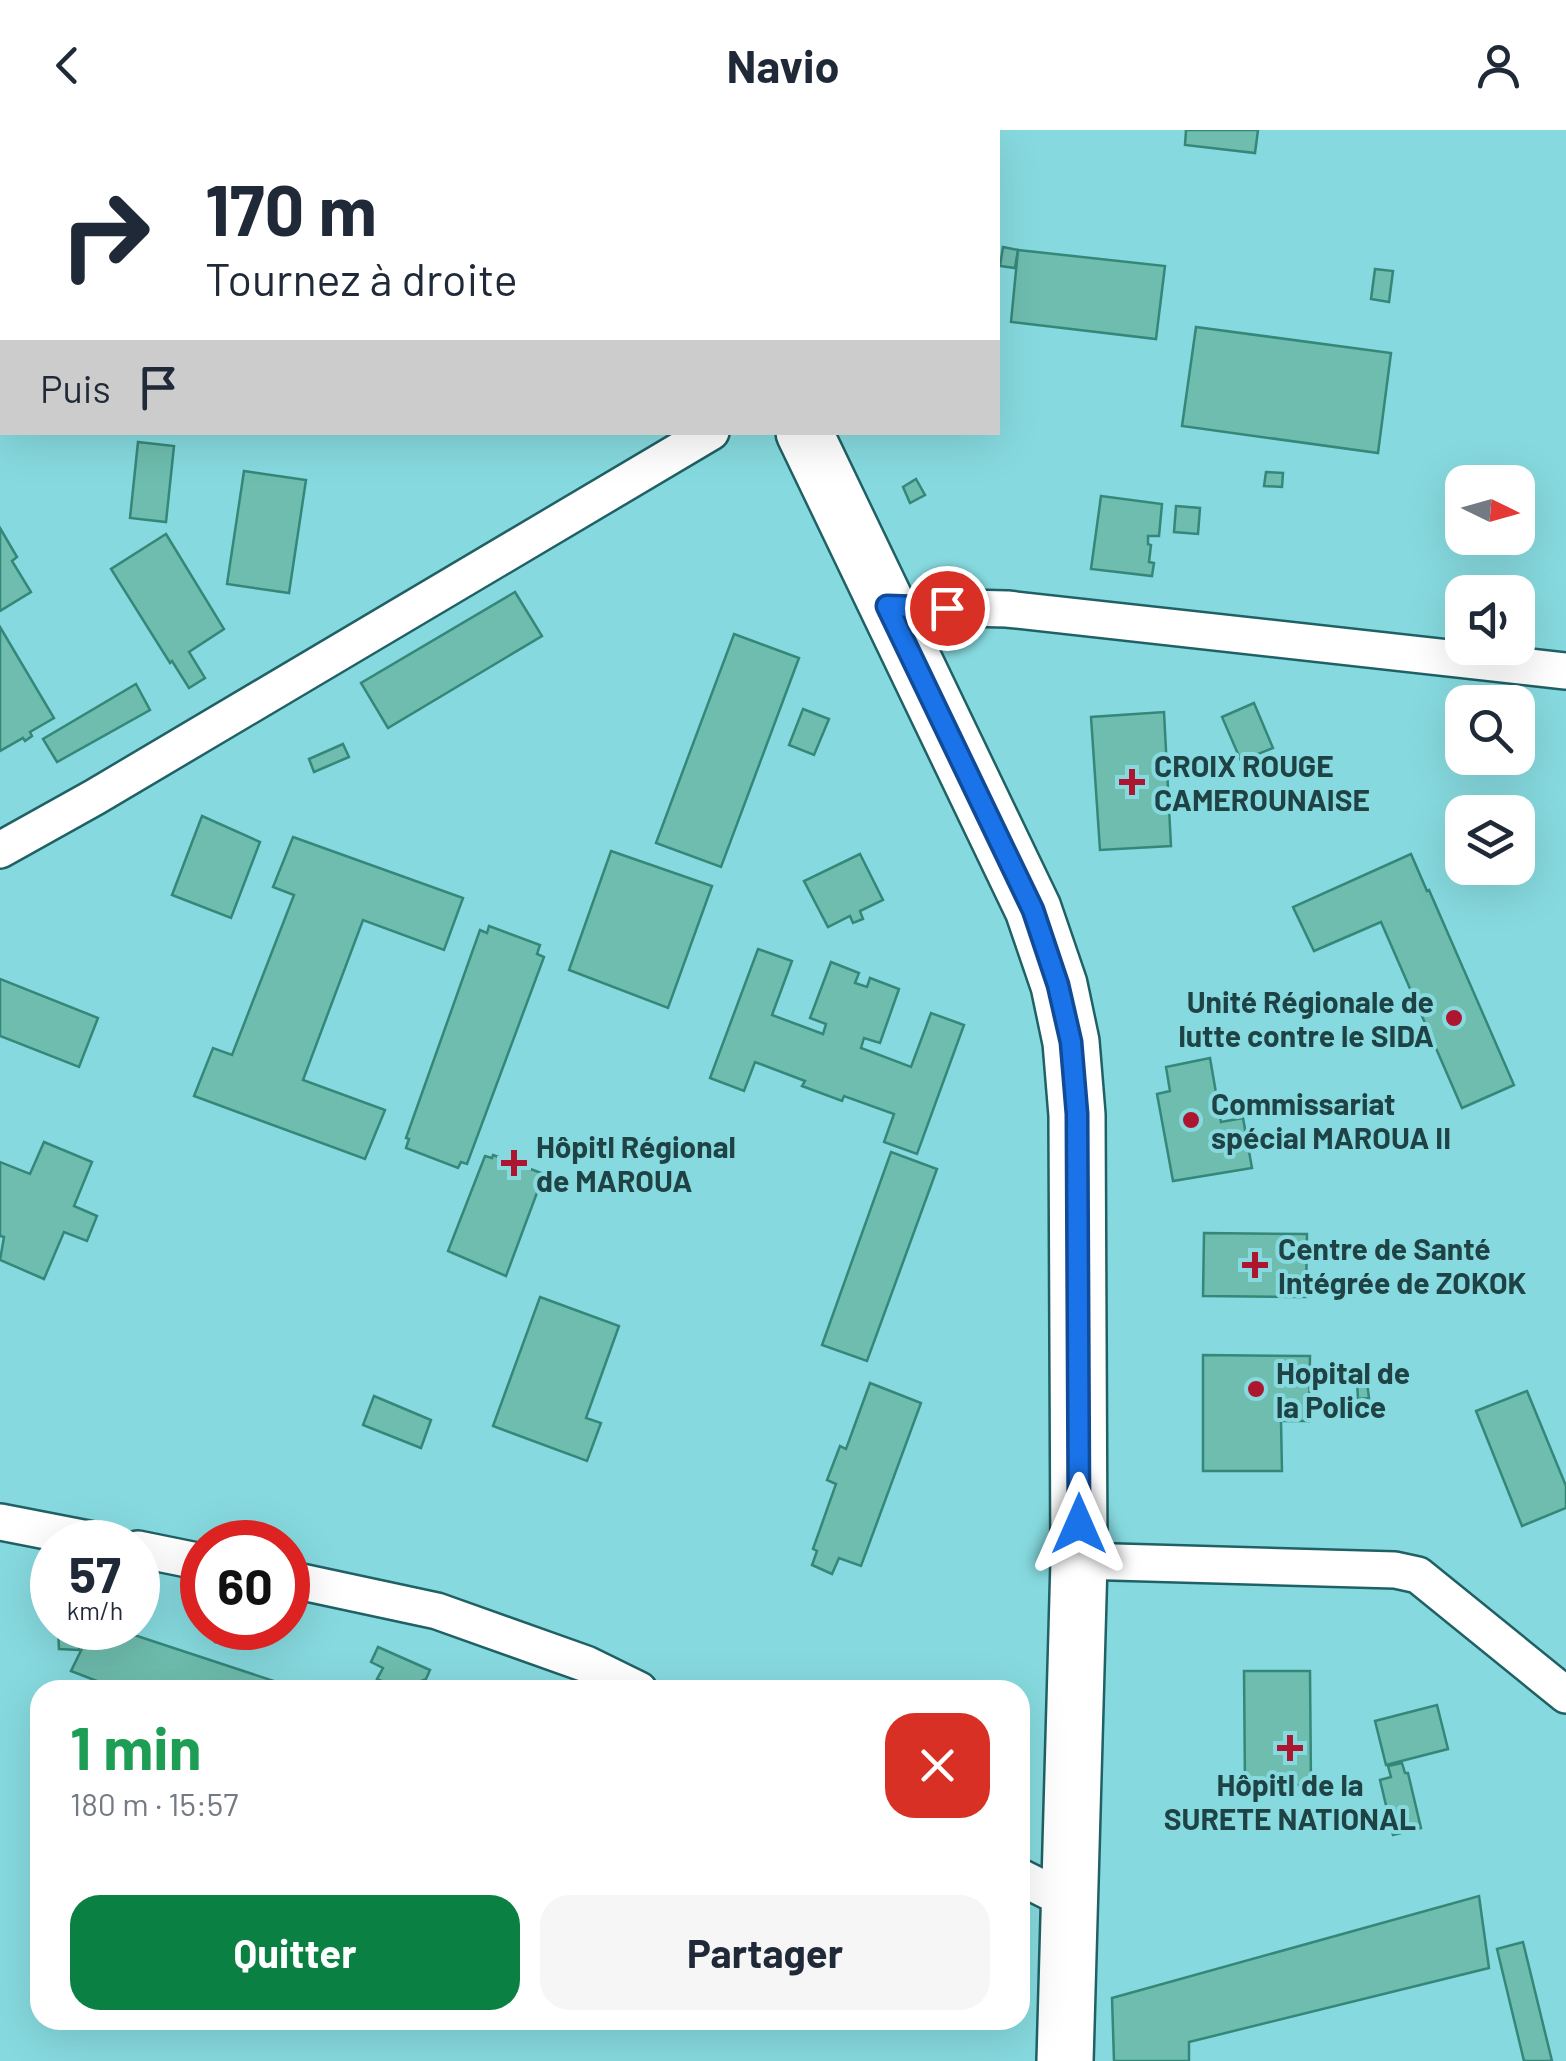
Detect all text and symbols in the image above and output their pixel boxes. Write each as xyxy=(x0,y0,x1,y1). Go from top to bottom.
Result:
icon: back xyxy=(40,38,95,93)
text: Navio xyxy=(727,38,840,92)
icon: person xyxy=(1471,38,1526,93)
text: 170 m xyxy=(205,166,377,250)
icon: right xyxy=(40,170,170,300)
text: Tournez à droite xyxy=(205,251,518,305)
icon: arrive xyxy=(131,360,186,415)
text: Puis xyxy=(40,365,111,411)
north arrow xyxy=(1445,465,1535,555)
map controls xyxy=(1445,465,1535,885)
pin xyxy=(905,566,990,651)
button: sound xyxy=(1445,575,1535,665)
icon: arrive xyxy=(920,581,975,636)
button: search xyxy=(1445,685,1535,775)
place label: CROIX ROUGE CAMEROUNAISE xyxy=(1154,747,1370,817)
marker: CROIX ROUGE CAMEROUNAISE xyxy=(1119,769,1145,795)
button: layers xyxy=(1445,795,1535,885)
place label: Unité Régionale de lutte contre le SIDA xyxy=(1178,983,1434,1053)
marker: Unité Régionale de lutte contre le SIDA xyxy=(1443,1007,1465,1029)
place label: Commissariat spécial MAROUA II xyxy=(1211,1085,1451,1155)
marker: Commissariat spécial MAROUA II xyxy=(1180,1109,1202,1131)
place label: Hôpitl Régional de MAROUA xyxy=(536,1128,736,1198)
marker: Hôpitl Régional de MAROUA xyxy=(501,1150,527,1176)
place label: Centre de Santé Intégrée de ZOKOK xyxy=(1278,1230,1527,1300)
marker: Centre de Santé Intégrée de ZOKOK xyxy=(1242,1252,1268,1278)
place label: Hopital de la Police xyxy=(1276,1354,1410,1424)
marker: Hopital de la Police xyxy=(1245,1378,1267,1400)
position arrow xyxy=(1027,1472,1131,1576)
speed limit sign: 60 xyxy=(180,1520,310,1650)
text: 57 xyxy=(69,1543,121,1603)
text: km/h xyxy=(67,1595,123,1625)
text: 1 min xyxy=(70,1710,201,1782)
button: close xyxy=(885,1713,990,1818)
marker: Hôpitl de la SURETE NATIONAL xyxy=(1277,1735,1303,1761)
place label: Hôpitl de la SURETE NATIONAL xyxy=(1164,1766,1416,1836)
text: 180 m · 15:57 xyxy=(70,1784,238,1822)
button: Quitter xyxy=(70,1895,520,2010)
button: Partager xyxy=(540,1895,990,2010)

